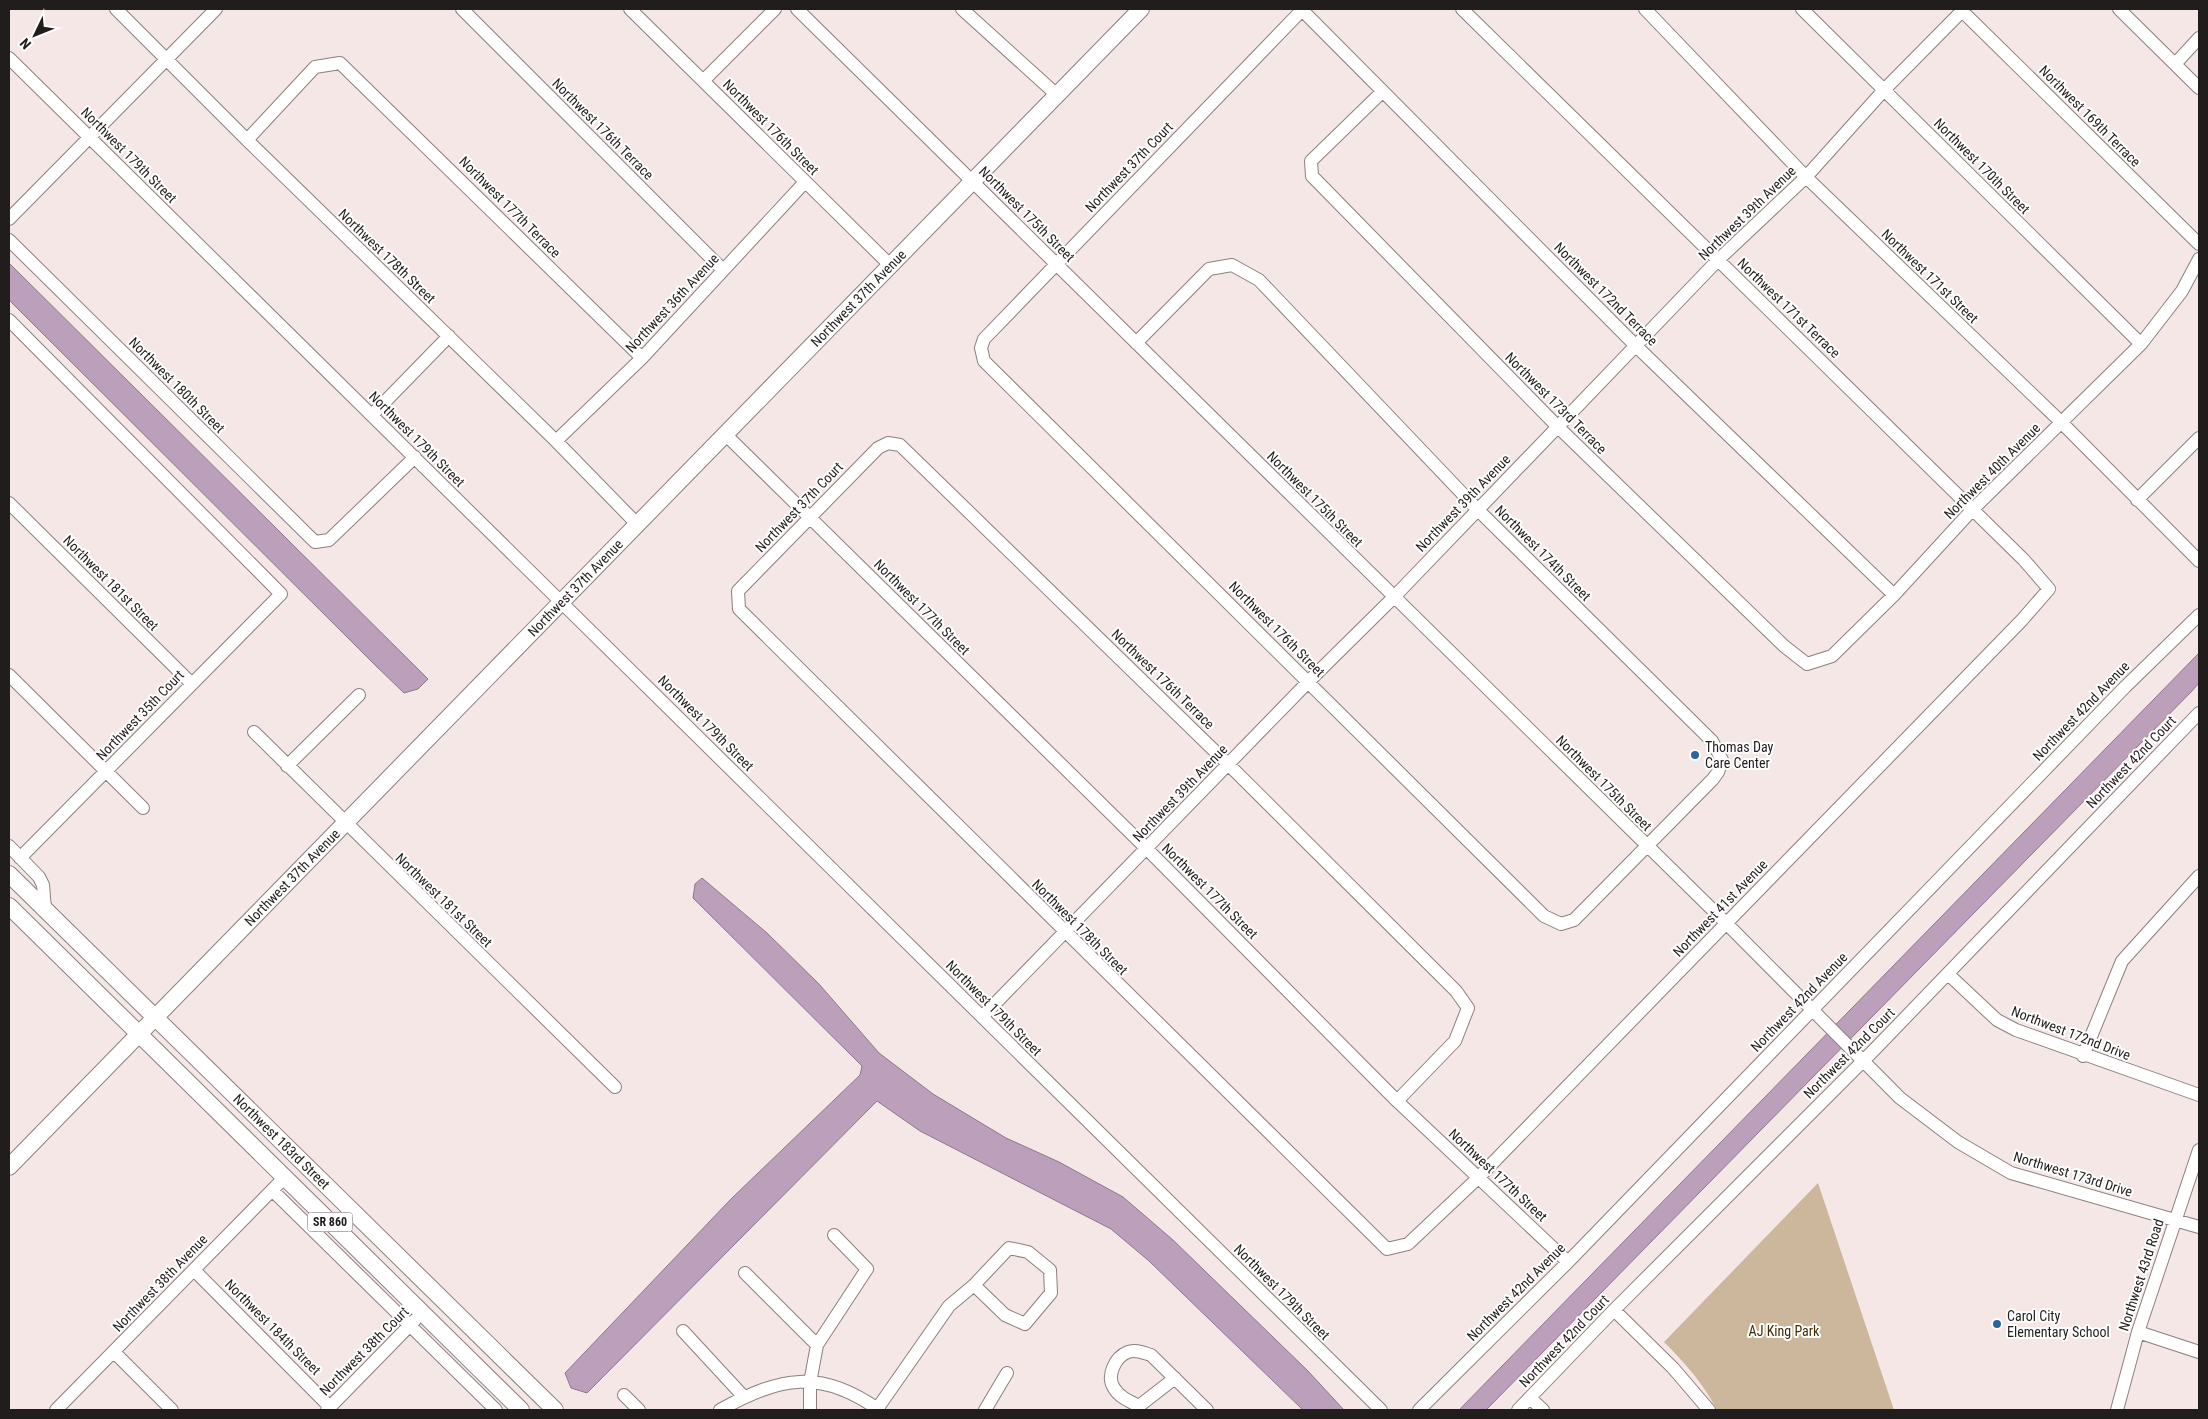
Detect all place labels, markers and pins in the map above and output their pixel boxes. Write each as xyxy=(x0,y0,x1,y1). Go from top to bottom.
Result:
place label: Thomas Day Care Center xyxy=(1705,739,1774,771)
marker: Thomas Day Care Center xyxy=(1689,749,1701,761)
place label: Carol City Elementary School xyxy=(2007,1308,2110,1340)
marker: Carol City Elementary School xyxy=(1991,1318,2003,1330)

